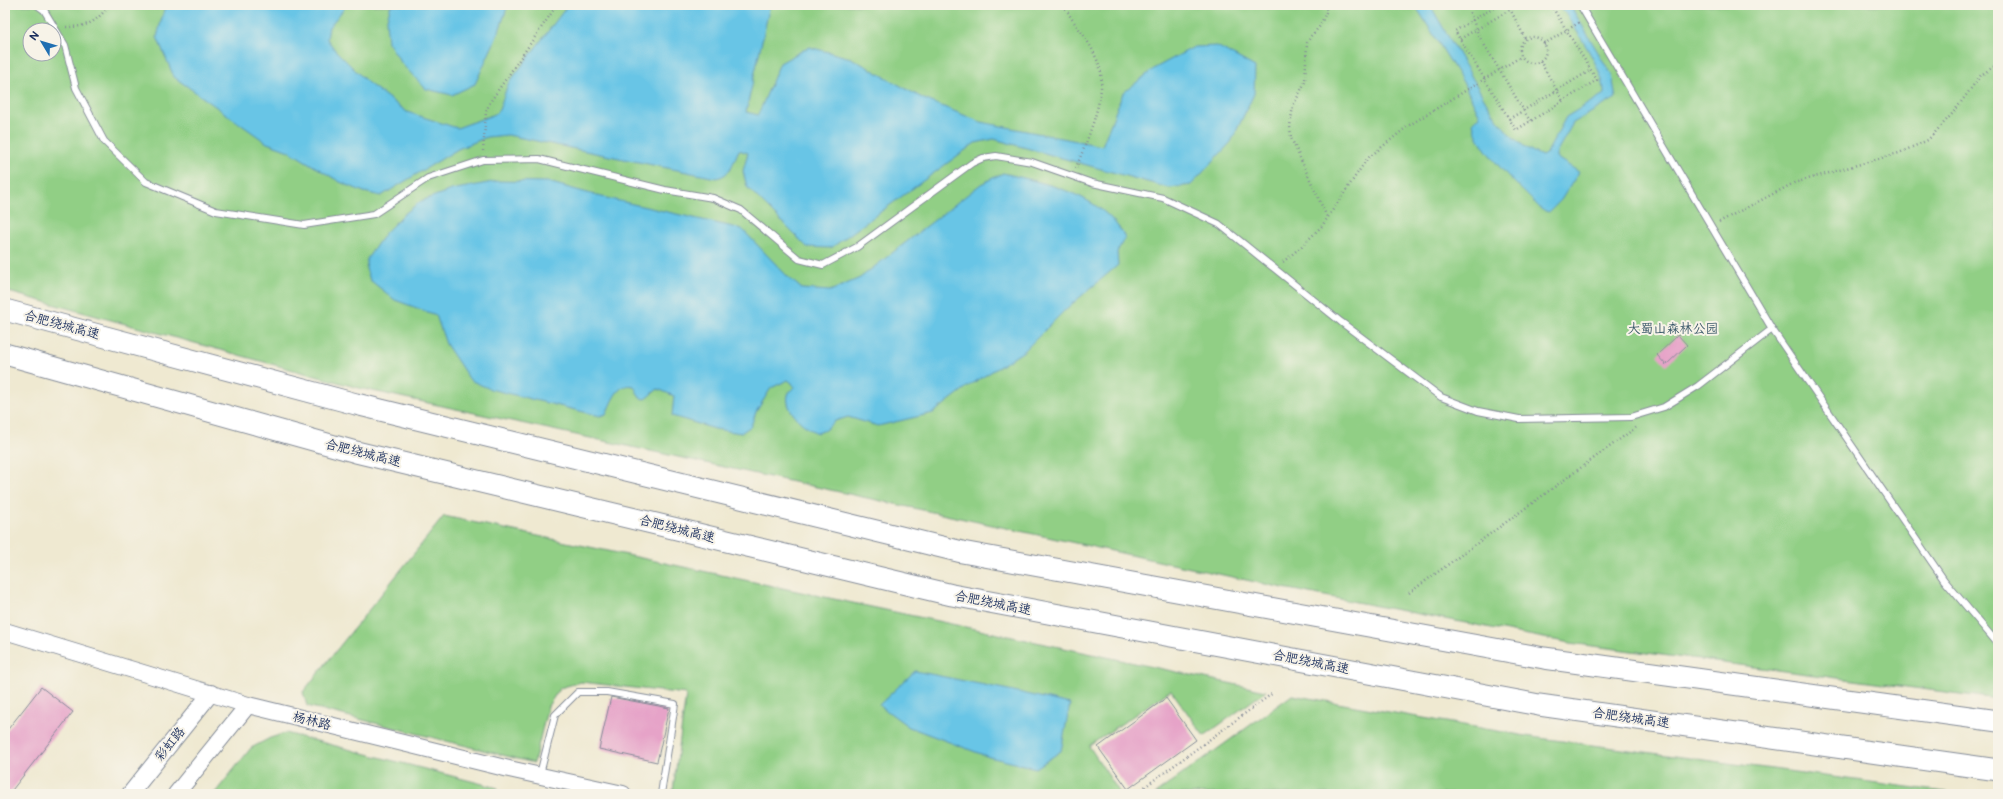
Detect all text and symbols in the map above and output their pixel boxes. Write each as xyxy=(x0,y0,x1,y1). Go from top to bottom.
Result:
north arrow xyxy=(22,22,62,62)
text: N xyxy=(27,29,42,43)
street label: 合肥绕城高速 xyxy=(22,307,102,343)
park label: 大蜀山森林公园 xyxy=(1627,321,1719,337)
street label: 合肥绕城高速 xyxy=(323,436,403,470)
street label: 合肥绕城高速 xyxy=(637,512,717,546)
street label: 合肥绕城高速 xyxy=(953,588,1033,618)
street label: 合肥绕城高速 xyxy=(1271,647,1351,677)
street label: 合肥绕城高速 xyxy=(1591,705,1671,731)
street label: 杨林路 xyxy=(291,709,333,733)
street label: 彩虹路 xyxy=(152,724,188,764)

